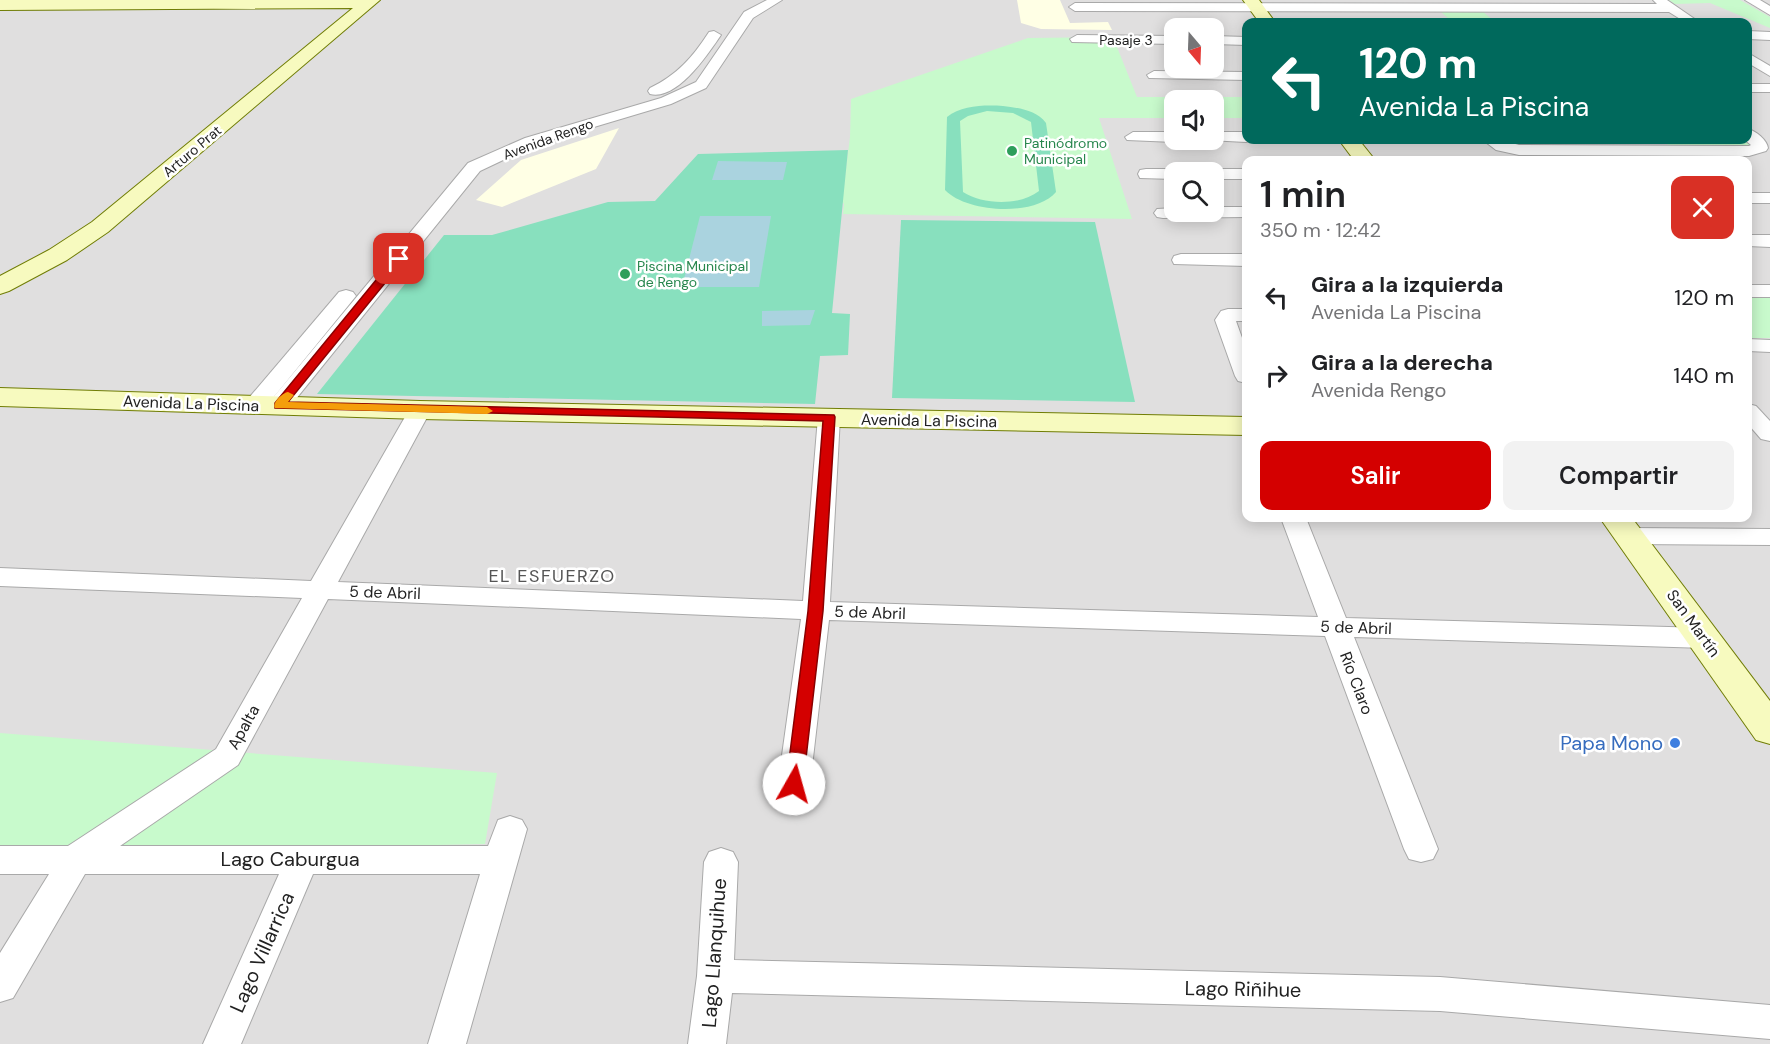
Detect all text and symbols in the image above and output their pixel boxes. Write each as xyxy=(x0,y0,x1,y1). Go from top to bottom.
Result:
north arrow xyxy=(1164,18,1224,78)
map controls xyxy=(1164,18,1224,222)
street label: Pasaje 3 xyxy=(1099,31,1153,49)
text: 120 m xyxy=(1359,36,1477,91)
icon: left xyxy=(1260,42,1338,120)
text: Avenida La Piscina xyxy=(1359,89,1589,124)
button: sound xyxy=(1164,90,1224,150)
street label: Avenida Rengo xyxy=(500,114,596,164)
street label: Arturo Prat xyxy=(159,121,225,181)
place label: Patinódromo Municipal xyxy=(1024,134,1107,168)
marker: Patinódromo Municipal xyxy=(1005,144,1019,158)
button: search xyxy=(1164,162,1224,222)
text: 1 min xyxy=(1260,171,1346,218)
button: close xyxy=(1671,176,1734,239)
text: 350 m · 12:42 xyxy=(1260,217,1381,243)
pin xyxy=(373,233,424,284)
icon: arrive xyxy=(382,242,415,275)
place label: Piscina Municipal de Rengo xyxy=(637,257,748,291)
marker: Piscina Municipal de Rengo xyxy=(618,267,632,281)
text: Gira a la izquierda xyxy=(1311,270,1503,299)
icon: left xyxy=(1260,281,1293,314)
text: 120 m xyxy=(1674,283,1734,312)
text: Avenida La Piscina xyxy=(1311,299,1481,325)
text: Gira a la derecha xyxy=(1311,348,1493,377)
icon: right xyxy=(1260,359,1293,392)
text: 140 m xyxy=(1673,361,1734,390)
text: Avenida Rengo xyxy=(1311,377,1446,403)
street label: Avenida La Piscina xyxy=(122,391,259,416)
street label: Avenida La Piscina xyxy=(861,409,997,432)
button: Salir xyxy=(1260,441,1491,510)
button: Compartir xyxy=(1503,441,1734,510)
district label: EL ESFUERZO xyxy=(488,564,616,588)
street label: 5 de Abril xyxy=(349,581,421,604)
street label: San Martín xyxy=(1662,585,1725,661)
street label: 5 de Abril xyxy=(834,601,906,624)
street label: 5 de Abril xyxy=(1320,616,1392,639)
street label: Río Claro xyxy=(1335,649,1378,718)
street label: Apalta xyxy=(223,701,264,753)
place label: Papa Mono xyxy=(1560,730,1663,756)
marker: Papa Mono xyxy=(1668,736,1682,750)
position arrow xyxy=(762,752,826,816)
street label: Lago Caburgua xyxy=(220,846,360,872)
street label: Lago Llanquihue xyxy=(696,877,732,1029)
street label: Lago Villarrica xyxy=(224,888,300,1016)
street label: Lago Riñihue xyxy=(1184,975,1302,1003)

